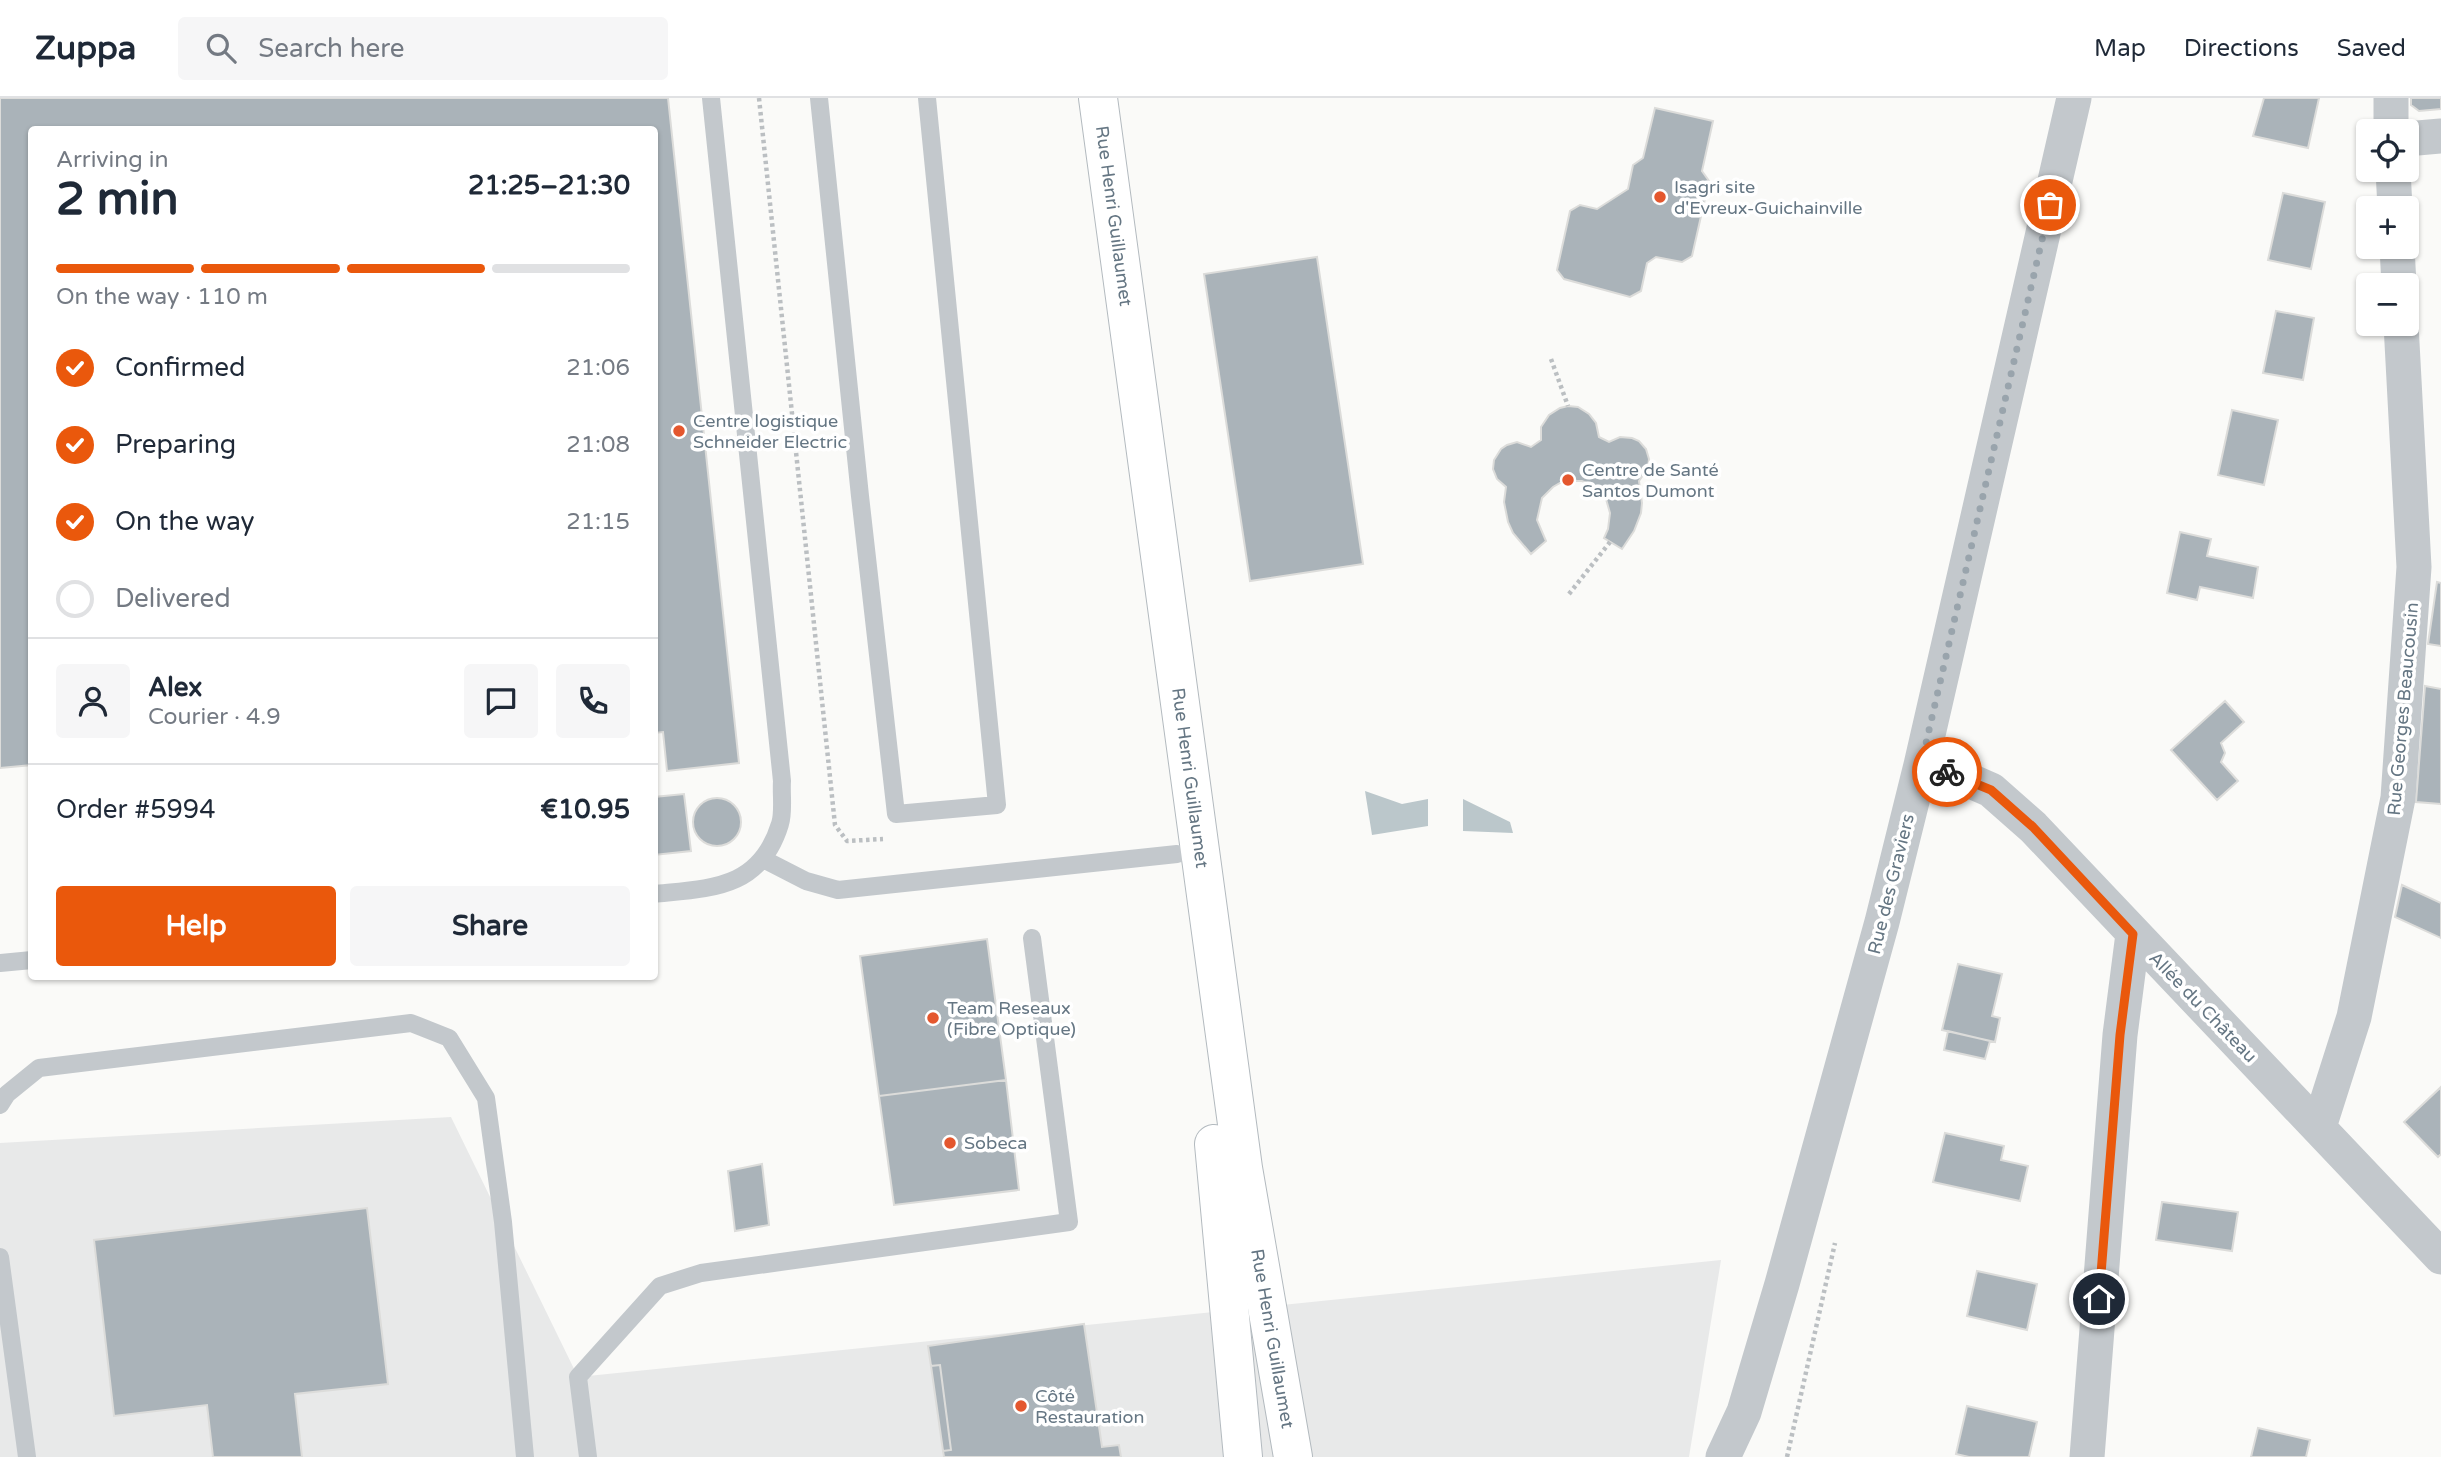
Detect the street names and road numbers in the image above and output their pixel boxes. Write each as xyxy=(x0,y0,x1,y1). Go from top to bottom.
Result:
street label: Rue Henri Guillaumet xyxy=(1091,124,1137,308)
street label: Rue Georges Beaucousin xyxy=(2383,601,2423,817)
street label: Rue Henri Guillaumet xyxy=(1167,686,1213,870)
street label: Rue des Graviers xyxy=(1863,812,1919,956)
street label: Allée du Château xyxy=(2144,947,2262,1067)
street label: Rue Henri Guillaumet xyxy=(1246,1247,1299,1430)

